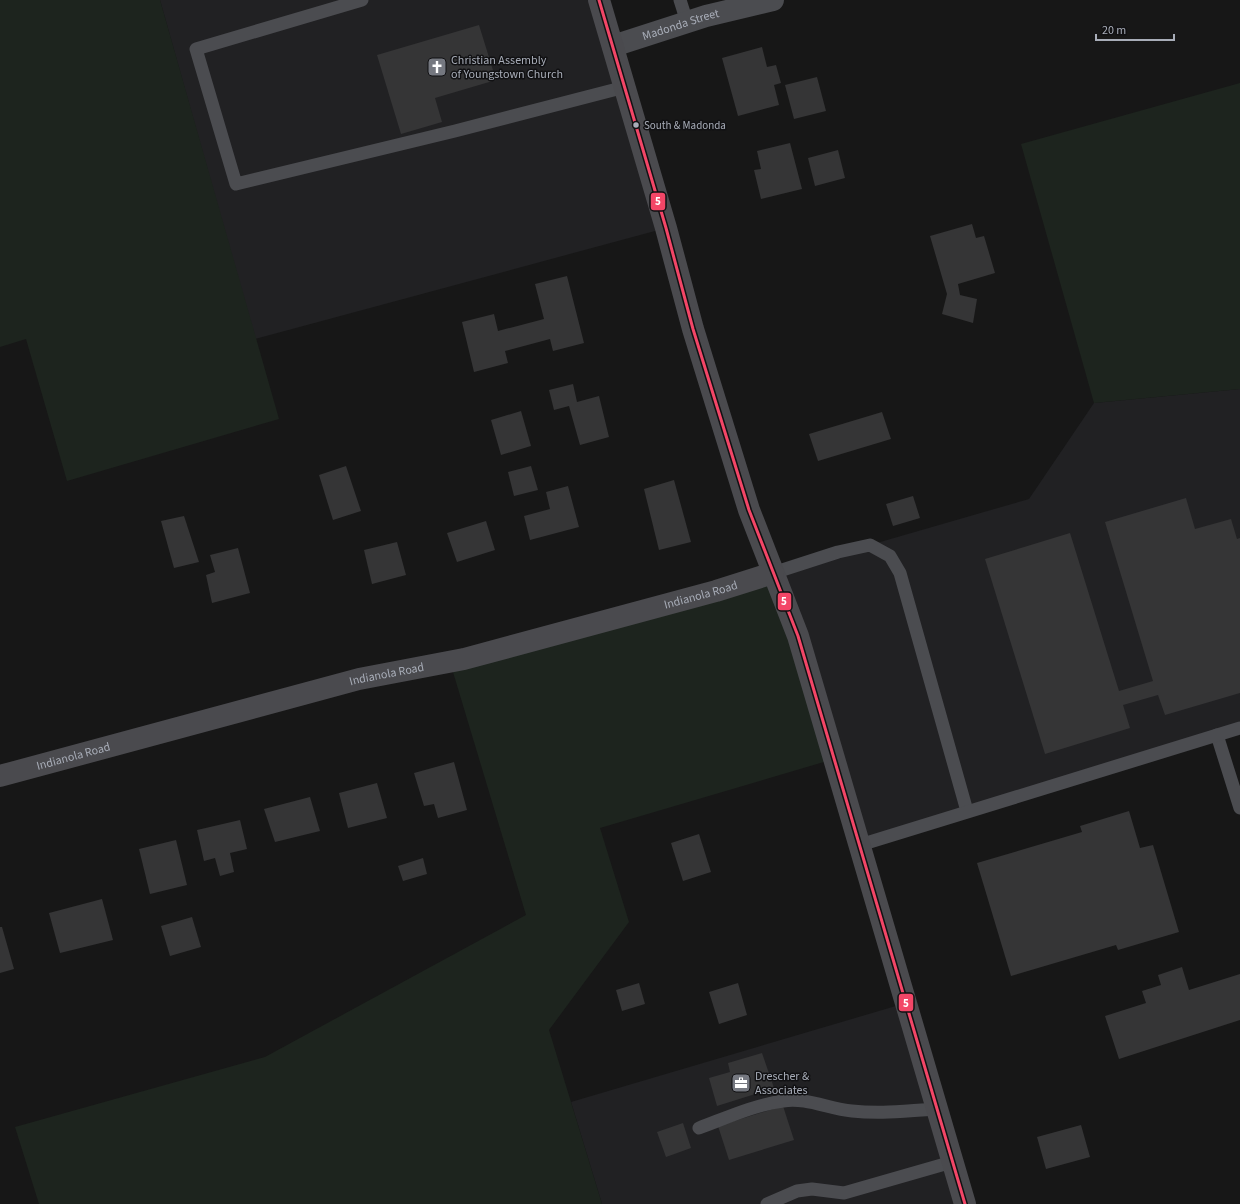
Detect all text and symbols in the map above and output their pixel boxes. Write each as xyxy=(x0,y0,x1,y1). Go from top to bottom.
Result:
street label: Madonda Street xyxy=(640,5,721,45)
scale bar xyxy=(1096,16,1174,42)
text: 20 m xyxy=(1102,22,1126,39)
place label: Christian Assembly of Youngstown Church xyxy=(451,52,563,83)
church icon: Christian Assembly of Youngstown Church xyxy=(426,56,448,78)
place label: South & Madonda xyxy=(644,118,726,133)
marker: South & Madonda xyxy=(631,120,641,130)
line badge: 5 xyxy=(650,192,666,211)
text: 5 xyxy=(655,194,661,209)
street label: Indianola Road xyxy=(662,577,740,614)
line badge: 5 xyxy=(777,592,792,611)
text: 5 xyxy=(781,594,787,609)
street label: Indianola Road xyxy=(347,659,426,690)
street label: Indianola Road xyxy=(35,739,112,775)
line badge: 5 xyxy=(898,993,914,1012)
text: 5 xyxy=(903,996,909,1011)
place label: Drescher & Associates xyxy=(755,1068,810,1099)
office icon: Drescher & Associates xyxy=(730,1072,752,1094)

